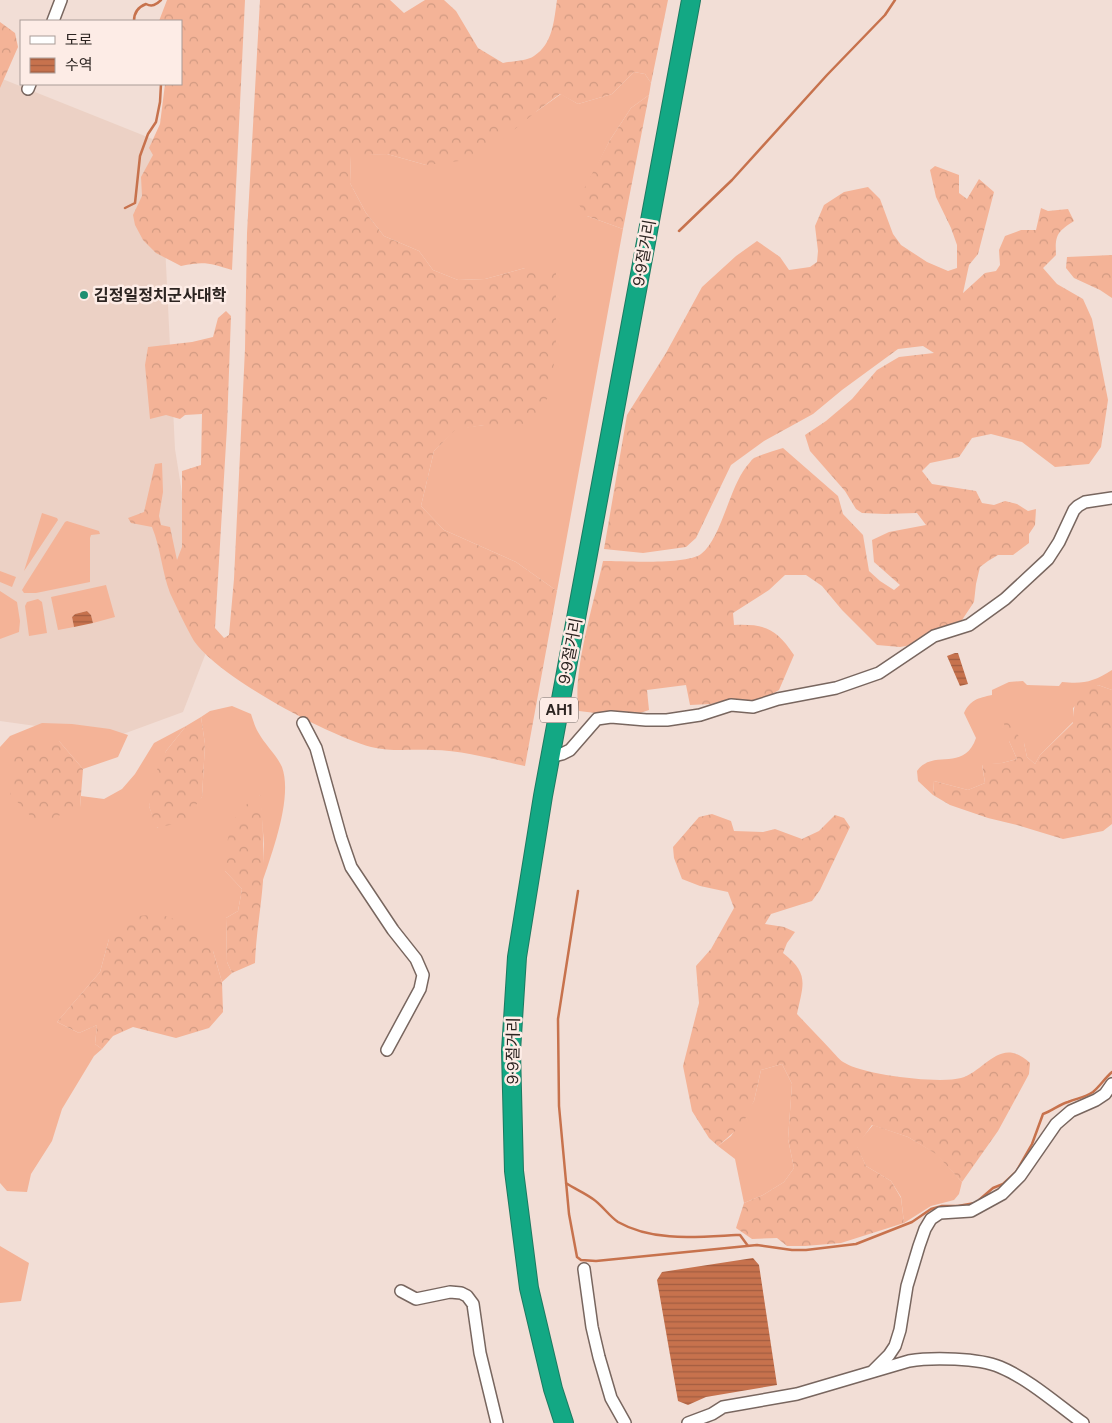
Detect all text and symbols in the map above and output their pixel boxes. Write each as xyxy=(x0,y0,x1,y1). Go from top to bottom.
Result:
legend xyxy=(20,20,182,85)
text: 도로 xyxy=(65,30,93,50)
text: 수역 xyxy=(65,55,93,75)
street label: 9·9절거리 xyxy=(628,218,660,288)
place label: 김정일정치군사대학 xyxy=(94,285,227,306)
marker: 김정일정치군사대학 xyxy=(78,289,90,301)
street label: 9·9절거리 xyxy=(553,616,587,686)
road number: AH1 xyxy=(540,698,578,722)
street label: 9·9절거리 xyxy=(502,1017,524,1085)

